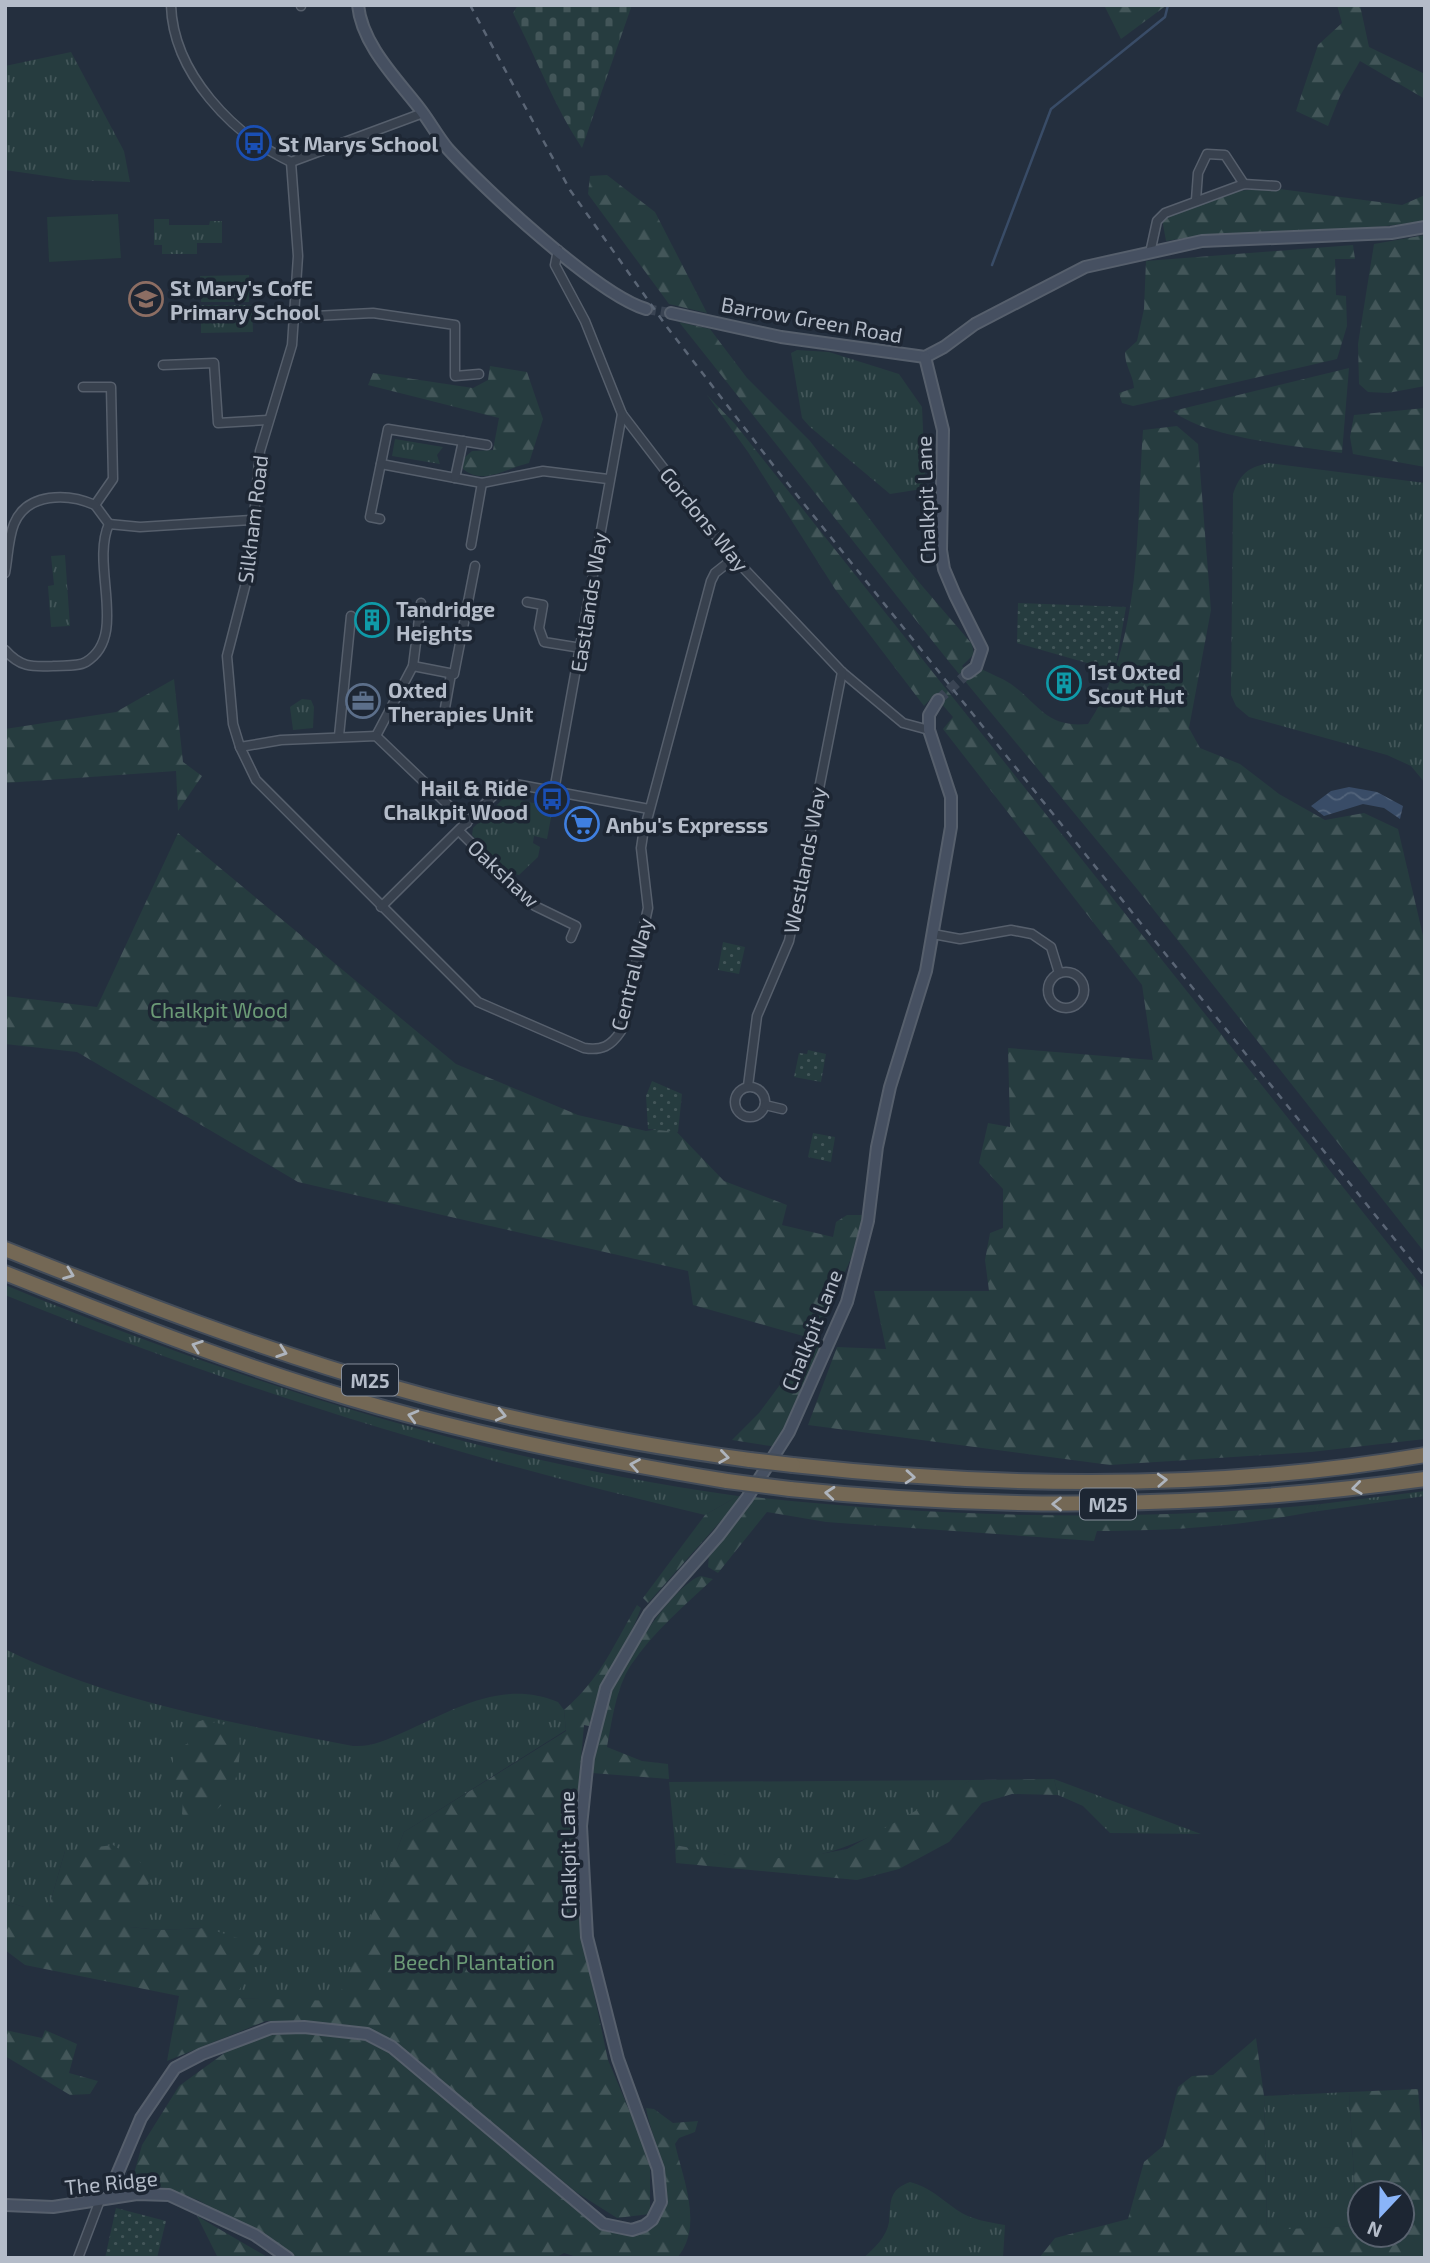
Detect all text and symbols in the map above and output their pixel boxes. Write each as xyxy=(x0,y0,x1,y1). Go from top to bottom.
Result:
bus stop icon: St Marys School xyxy=(235,124,273,162)
place label: St Marys School xyxy=(278,131,438,157)
place label: St Mary's CofE Primary School xyxy=(170,275,321,325)
school or university icon: St Mary's CofE Primary School xyxy=(127,280,165,318)
street label: Barrow Green Road xyxy=(719,291,905,347)
street label: Chalkpit Lane xyxy=(910,435,940,565)
street label: Silkham Road xyxy=(232,453,272,585)
street label: Gordons Way xyxy=(655,462,755,576)
street label: Eastlands Way xyxy=(565,530,611,674)
place label: Tandridge Heights xyxy=(396,596,495,645)
building icon: Tandridge Heights xyxy=(353,601,391,639)
place label: 1st Oxted Scout Hut xyxy=(1088,659,1185,708)
building icon: 1st Oxted Scout Hut xyxy=(1045,664,1083,702)
place label: Oxted Therapies Unit xyxy=(388,677,534,726)
office icon: Oxted Therapies Unit xyxy=(344,682,382,720)
place label: Hail & Ride Chalkpit Wood xyxy=(384,775,528,824)
bus stop icon: Hail & Ride Chalkpit Wood xyxy=(533,780,571,818)
street label: Westlands Way xyxy=(778,785,830,935)
supermarket icon: Anbu's Expresss xyxy=(563,805,601,843)
place label: Anbu's Expresss xyxy=(606,812,768,837)
street label: Oakshaw xyxy=(463,834,545,912)
street label: Central Way xyxy=(605,915,657,1033)
park label: Chalkpit Wood xyxy=(150,997,288,1022)
one-way arrow xyxy=(62,1265,74,1279)
street label: Chalkpit Lane xyxy=(775,1266,847,1394)
one-way arrow xyxy=(191,1341,203,1355)
one-way arrow xyxy=(276,1344,288,1358)
road number: M25 xyxy=(342,1364,398,1396)
one-way arrow xyxy=(495,1407,507,1421)
one-way arrow xyxy=(407,1410,419,1424)
one-way arrow xyxy=(718,1449,730,1464)
one-way arrow xyxy=(629,1458,641,1473)
one-way arrow xyxy=(905,1469,916,1484)
one-way arrow xyxy=(1157,1473,1168,1488)
one-way arrow xyxy=(1351,1480,1363,1495)
one-way arrow xyxy=(824,1486,835,1501)
road number: M25 xyxy=(1080,1488,1136,1520)
one-way arrow xyxy=(1051,1496,1061,1512)
street label: Chalkpit Lane xyxy=(553,1791,581,1919)
park label: Beech Plantation xyxy=(393,1949,555,1974)
street label: The Ridge xyxy=(63,2165,159,2199)
north arrow xyxy=(1346,2179,1416,2249)
text: N xyxy=(1364,2217,1385,2243)

